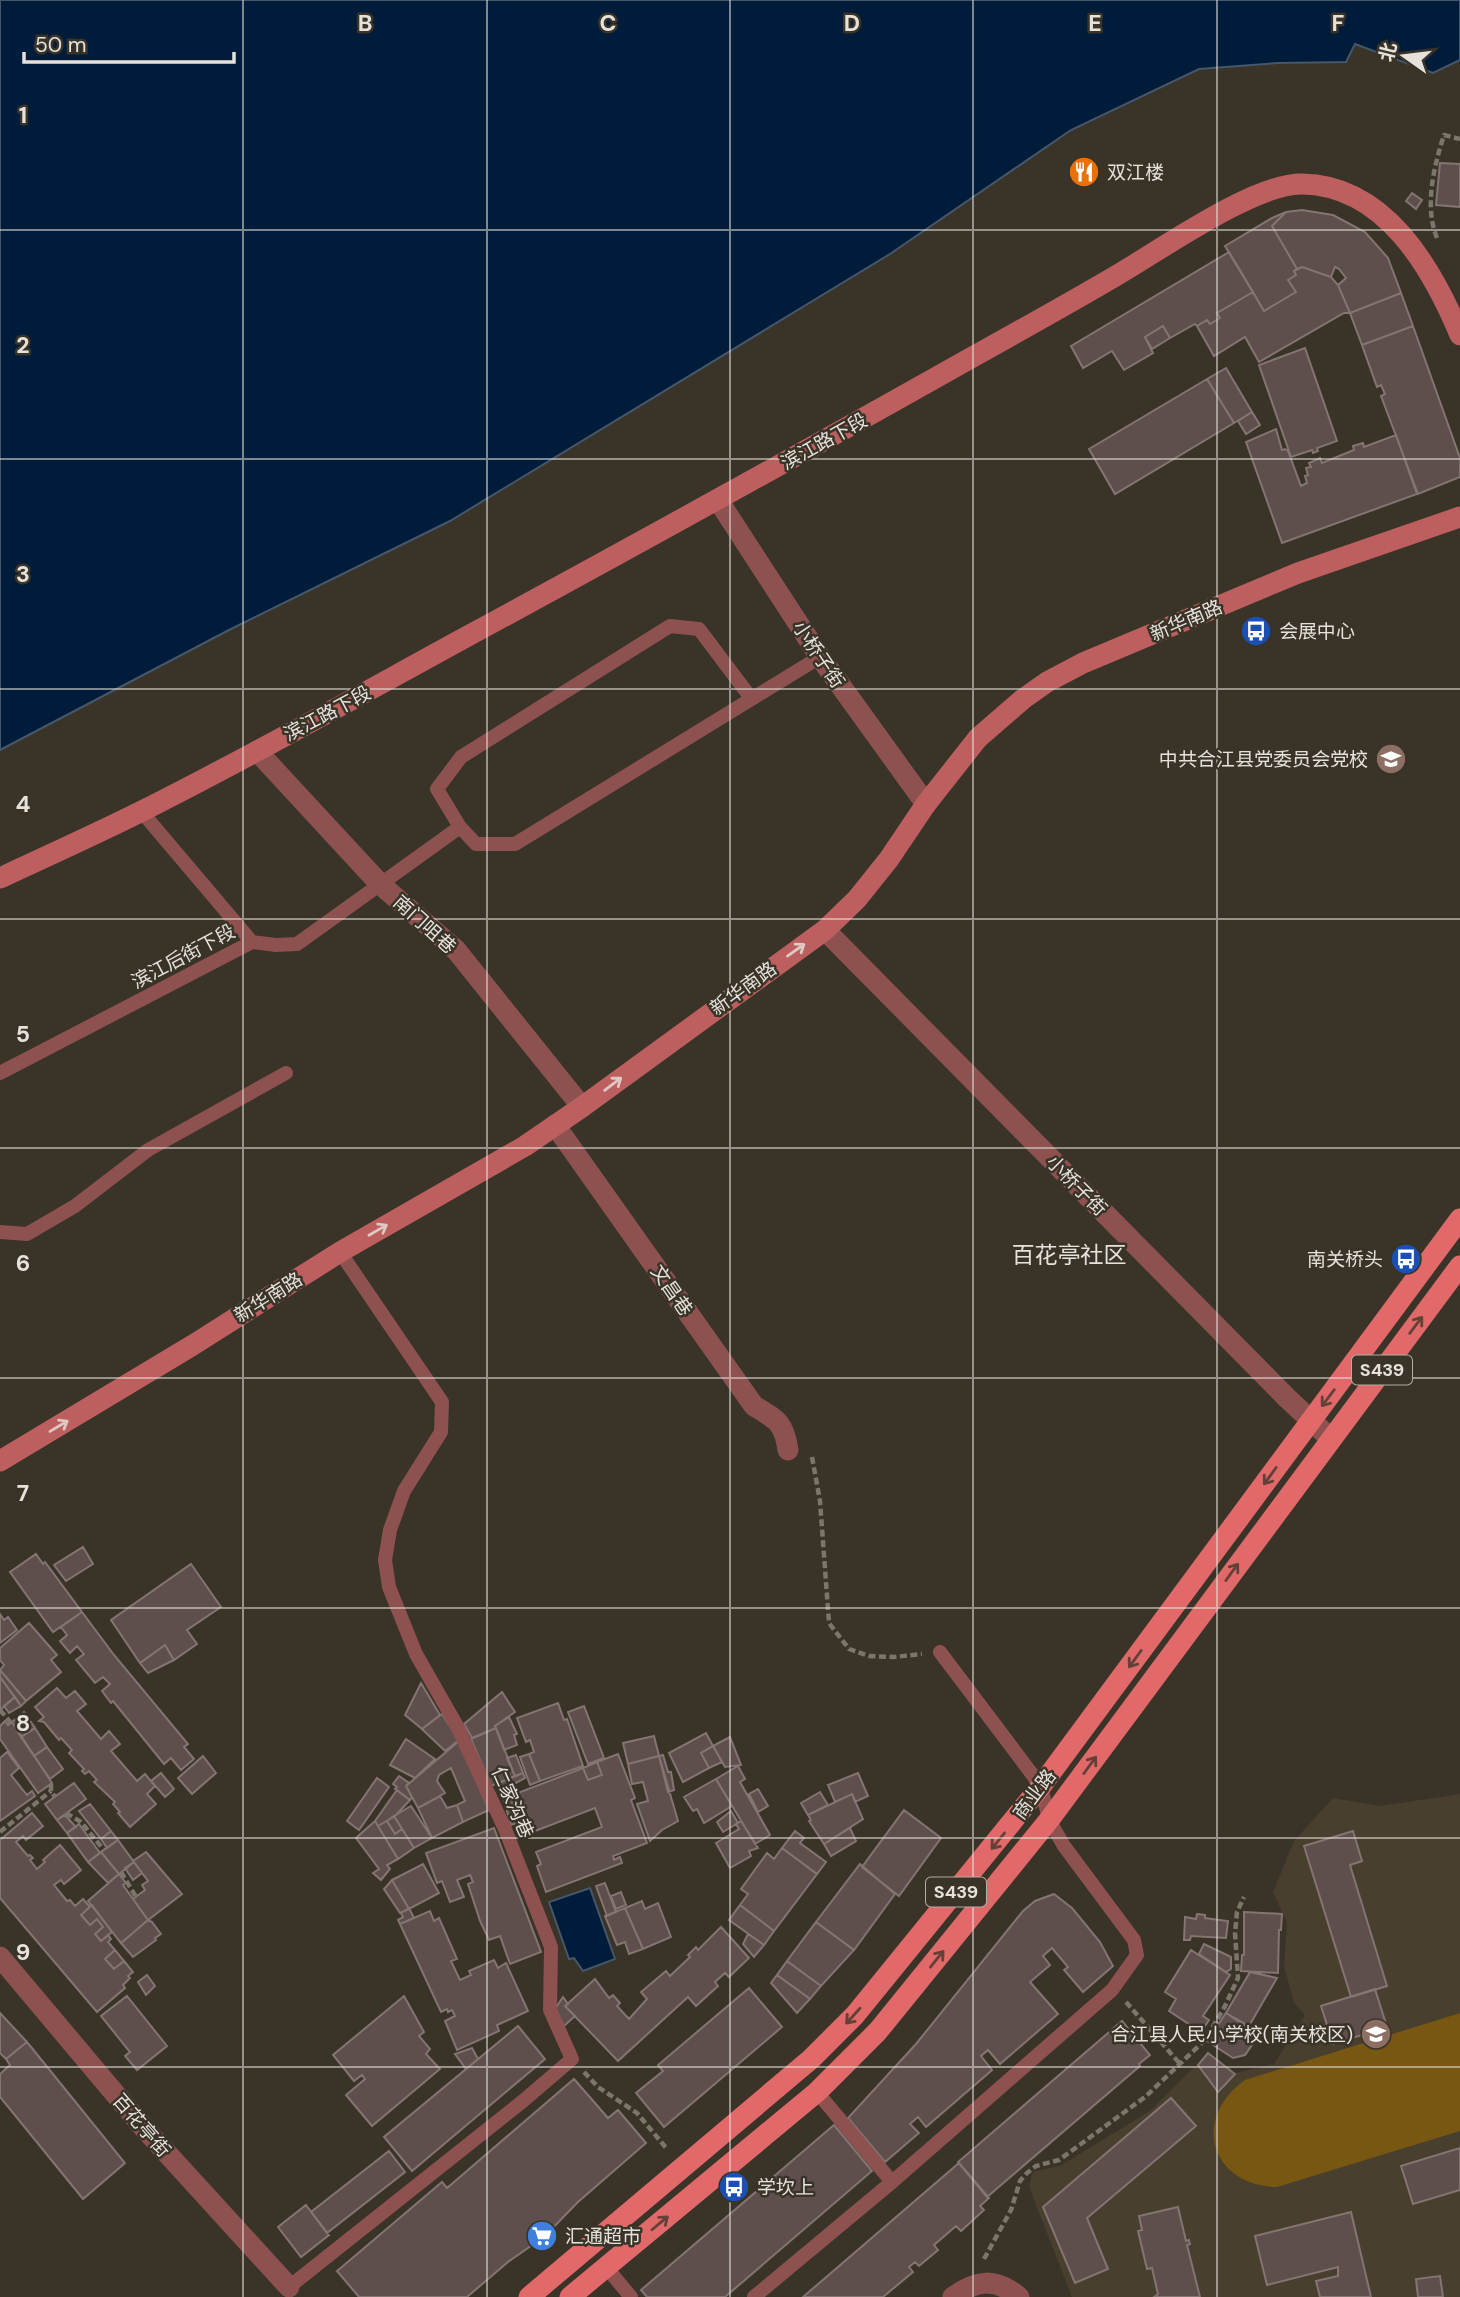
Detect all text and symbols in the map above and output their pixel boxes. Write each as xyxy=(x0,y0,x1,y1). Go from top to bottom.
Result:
text: B xyxy=(358,8,372,38)
text: C xyxy=(600,8,616,38)
text: D xyxy=(844,8,860,38)
text: E xyxy=(1088,8,1102,38)
text: F xyxy=(1332,8,1345,38)
scale bar xyxy=(24,21,234,65)
north arrow xyxy=(1369,21,1439,91)
text: 50 m xyxy=(35,31,86,59)
text: 北 xyxy=(1374,40,1402,64)
text: 1 xyxy=(19,100,27,130)
restaurant icon: 双江楼 xyxy=(1067,155,1101,189)
place label: 双江楼 xyxy=(1107,160,1164,185)
text: 2 xyxy=(16,330,30,360)
street label: 滨江路下段 xyxy=(777,407,872,475)
text: 3 xyxy=(16,559,30,589)
street label: 新华南路 xyxy=(1146,594,1226,647)
bus stop icon: 会展中心 xyxy=(1239,614,1273,648)
street label: 小桥子街 xyxy=(787,616,850,693)
place label: 会展中心 xyxy=(1279,619,1355,644)
street label: 滨江路下段 xyxy=(279,680,375,747)
school or university icon: 中共合江县党委员会党校 xyxy=(1374,742,1408,776)
place label: 中共合江县党委员会党校 xyxy=(1159,747,1368,772)
text: 4 xyxy=(16,789,31,819)
street label: 南门咀巷 xyxy=(388,890,461,959)
street label: 滨江后街下段 xyxy=(127,919,239,994)
one-way arrow xyxy=(786,943,805,957)
street label: 新华南路 xyxy=(705,956,781,1021)
text: 5 xyxy=(16,1019,30,1049)
one-way arrow xyxy=(603,1077,621,1092)
street label: 小桥子街 xyxy=(1041,1150,1112,1221)
one-way arrow xyxy=(367,1223,388,1236)
district label: 百花亭社区 xyxy=(1012,1240,1127,1270)
bus stop icon: 南关桥头 xyxy=(1389,1242,1423,1276)
place label: 南关桥头 xyxy=(1307,1247,1383,1272)
text: 6 xyxy=(16,1248,30,1278)
street label: 文昌巷 xyxy=(645,1260,698,1321)
street label: 新华南路 xyxy=(229,1267,307,1328)
one-way arrow xyxy=(1408,1316,1423,1335)
road number: S439 xyxy=(1352,1356,1412,1385)
one-way arrow xyxy=(1321,1388,1336,1407)
one-way arrow xyxy=(48,1419,68,1433)
one-way arrow xyxy=(1263,1466,1278,1485)
text: 7 xyxy=(17,1478,29,1508)
one-way arrow xyxy=(1225,1563,1240,1582)
one-way arrow xyxy=(1128,1649,1142,1668)
text: 8 xyxy=(16,1708,30,1738)
one-way arrow xyxy=(1082,1756,1097,1775)
street label: 仁家沟巷 xyxy=(486,1762,539,1842)
street label: 商业路 xyxy=(1007,1764,1062,1825)
one-way arrow xyxy=(991,1831,1006,1849)
road number: S439 xyxy=(926,1878,986,1906)
text: 9 xyxy=(16,1937,30,1967)
one-way arrow xyxy=(929,1951,945,1969)
one-way arrow xyxy=(845,2007,862,2024)
school or university icon: 合江县人民小学校(南关校区) xyxy=(1359,2017,1393,2051)
place label: 合江县人民小学校(南关校区) xyxy=(1111,2022,1353,2047)
street label: 百花亭街 xyxy=(107,2088,176,2162)
bus stop icon: 学坎上 xyxy=(717,2170,751,2204)
place label: 学坎上 xyxy=(757,2175,814,2200)
one-way arrow xyxy=(651,2215,669,2230)
supermarket icon: 汇通超市 xyxy=(525,2219,559,2253)
place label: 汇通超市 xyxy=(565,2224,641,2249)

